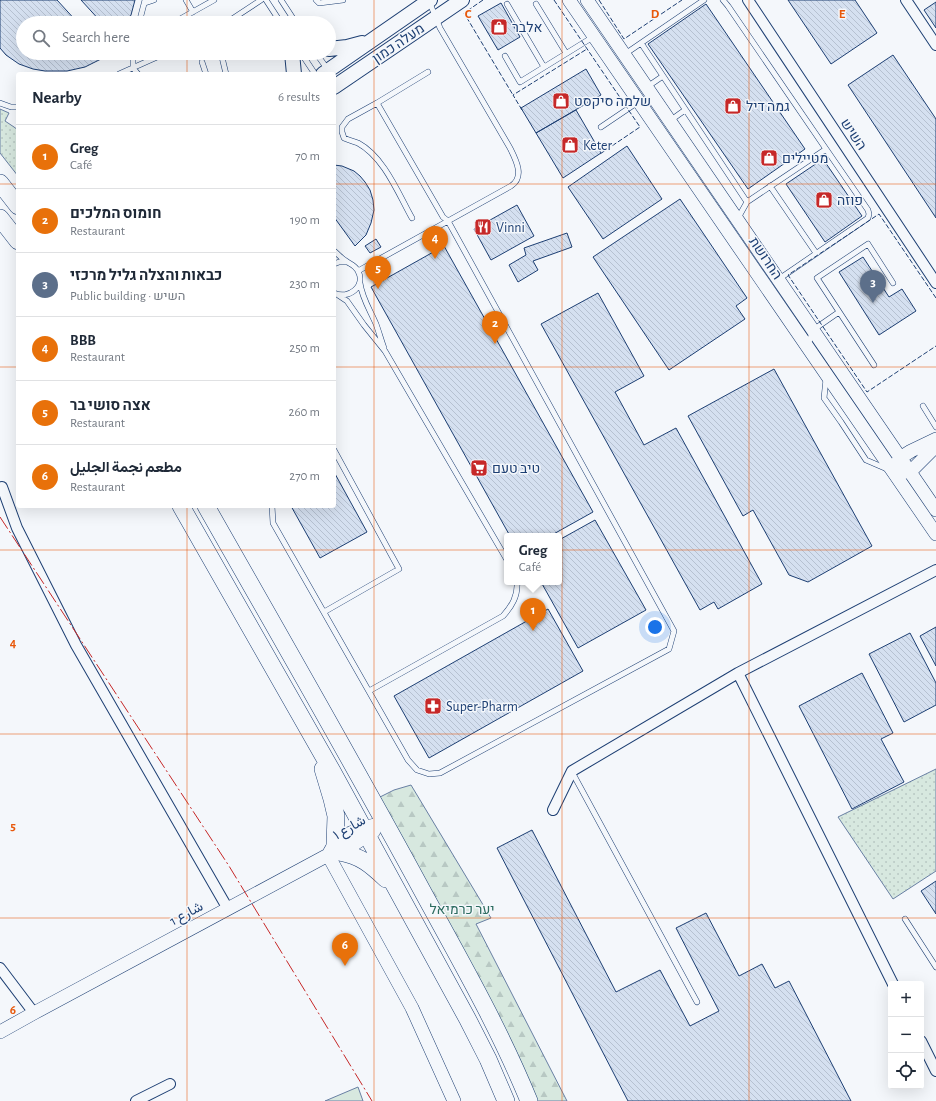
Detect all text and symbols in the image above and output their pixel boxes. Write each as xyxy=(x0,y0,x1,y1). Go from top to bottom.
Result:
text: C xyxy=(465,8,472,21)
text: D xyxy=(651,8,660,21)
text: E xyxy=(839,8,846,21)
search box xyxy=(16,16,336,60)
shop icon: אלבר xyxy=(489,17,509,37)
street label: מעלה כמון xyxy=(370,21,427,66)
place label: אלבר xyxy=(512,21,542,35)
icon: search xyxy=(30,27,52,49)
text: Search here xyxy=(62,30,130,45)
text: Nearby xyxy=(32,89,82,106)
text: 6 results xyxy=(278,91,320,104)
shop icon: שלמה סיקסט xyxy=(551,91,571,111)
place label: שלמה סיקסט xyxy=(574,95,651,109)
shop icon: גמה דיל xyxy=(723,96,743,116)
place label: גמה דיל xyxy=(746,100,790,114)
street label: השיש xyxy=(838,116,869,153)
shop icon: Keter xyxy=(560,135,580,155)
place label: Keter xyxy=(583,139,613,153)
text: Greg xyxy=(70,141,98,156)
shop icon: מטיילים xyxy=(759,148,779,168)
text: 1 xyxy=(43,150,47,163)
text: 70 m xyxy=(295,150,320,163)
place label: מטיילים xyxy=(782,152,828,166)
text: Café xyxy=(70,159,92,172)
shop icon: פוזה xyxy=(814,190,834,210)
place label: פוזה xyxy=(837,194,863,208)
text: חומוס המלכים xyxy=(70,206,162,221)
text: 2 xyxy=(42,214,48,227)
text: 190 m xyxy=(290,214,320,227)
restaurant icon: Vinni xyxy=(473,217,493,237)
place label: Vinni xyxy=(496,221,525,235)
text: Restaurant xyxy=(70,225,125,238)
pin: 4 xyxy=(422,226,448,259)
street label: החרושת xyxy=(746,235,784,282)
pin: 5 xyxy=(365,256,391,289)
text: כבאות והצלה גליל מרכזי xyxy=(70,268,222,283)
pin: 3 xyxy=(860,270,886,303)
text: 3 xyxy=(42,278,48,291)
text: 230 m xyxy=(289,278,320,291)
text: Public building · השיש xyxy=(70,290,185,303)
pin: 2 xyxy=(482,311,508,344)
text: BBB xyxy=(70,333,96,348)
text: 4 xyxy=(42,342,48,355)
text: 250 m xyxy=(289,342,320,355)
text: Restaurant xyxy=(70,351,125,364)
text: אצה סושי בר xyxy=(70,398,151,413)
text: 5 xyxy=(42,406,48,419)
text: 260 m xyxy=(289,406,320,419)
text: Restaurant xyxy=(70,417,125,430)
supermarket icon: טיב טעם xyxy=(469,458,489,478)
text: مطعم نجمة الجليل xyxy=(70,460,182,475)
place label: טיב טעם xyxy=(492,462,540,476)
text: 6 xyxy=(42,470,48,483)
text: 270 m xyxy=(289,470,320,483)
text: Restaurant xyxy=(70,481,125,494)
popup xyxy=(504,533,562,585)
text: Greg xyxy=(519,543,547,558)
text: Café xyxy=(519,561,541,574)
pin: 1 xyxy=(520,598,546,631)
your location xyxy=(645,617,665,637)
text: 4 xyxy=(10,637,17,650)
pharmacy icon: Super-Pharm xyxy=(423,696,443,716)
place label: Super-Pharm xyxy=(446,700,518,714)
street label: شارع ١ xyxy=(331,813,369,845)
text: 5 xyxy=(10,820,16,833)
street label: شارع 1 xyxy=(168,899,207,931)
park label: יער כרמיאל xyxy=(429,903,495,917)
pin: 6 xyxy=(332,933,358,966)
map controls xyxy=(888,981,924,1089)
button: + xyxy=(888,981,924,1017)
text: 6 xyxy=(10,1004,16,1017)
button: − xyxy=(888,1017,924,1053)
button: locate xyxy=(888,1053,924,1089)

